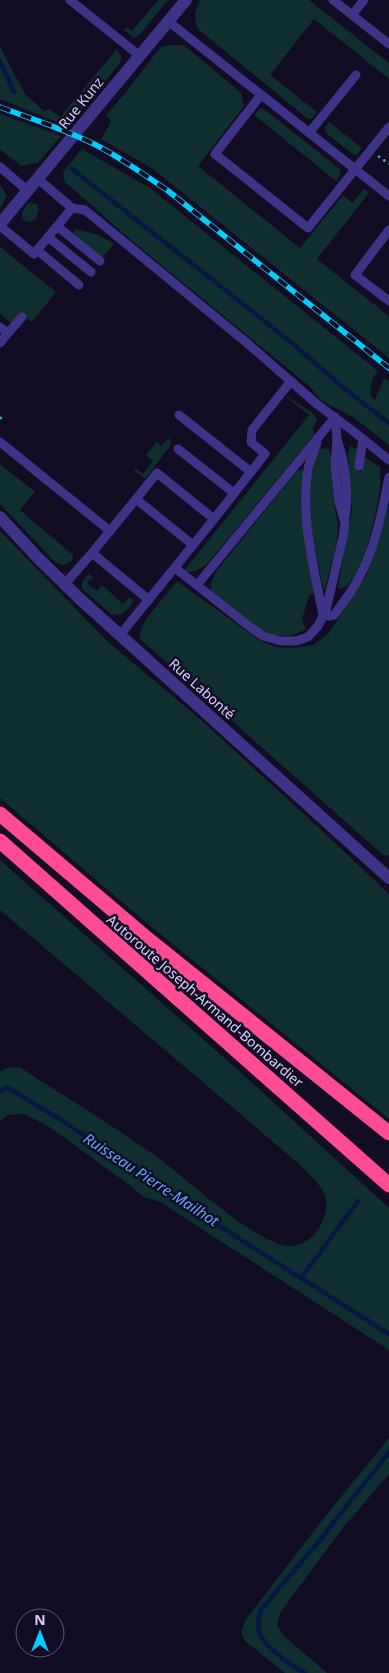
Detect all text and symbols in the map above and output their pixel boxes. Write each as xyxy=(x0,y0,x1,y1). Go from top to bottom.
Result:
street label: Rue Kunz xyxy=(54,73,108,133)
street label: Rue Labonté xyxy=(165,654,240,723)
street label: Autoroute Joseph-Armand-Bombardier xyxy=(103,910,308,1092)
water label: Ruisseau Pierre-Mailhot xyxy=(80,1128,224,1231)
north arrow xyxy=(15,1608,65,1658)
text: N xyxy=(34,1610,46,1629)

